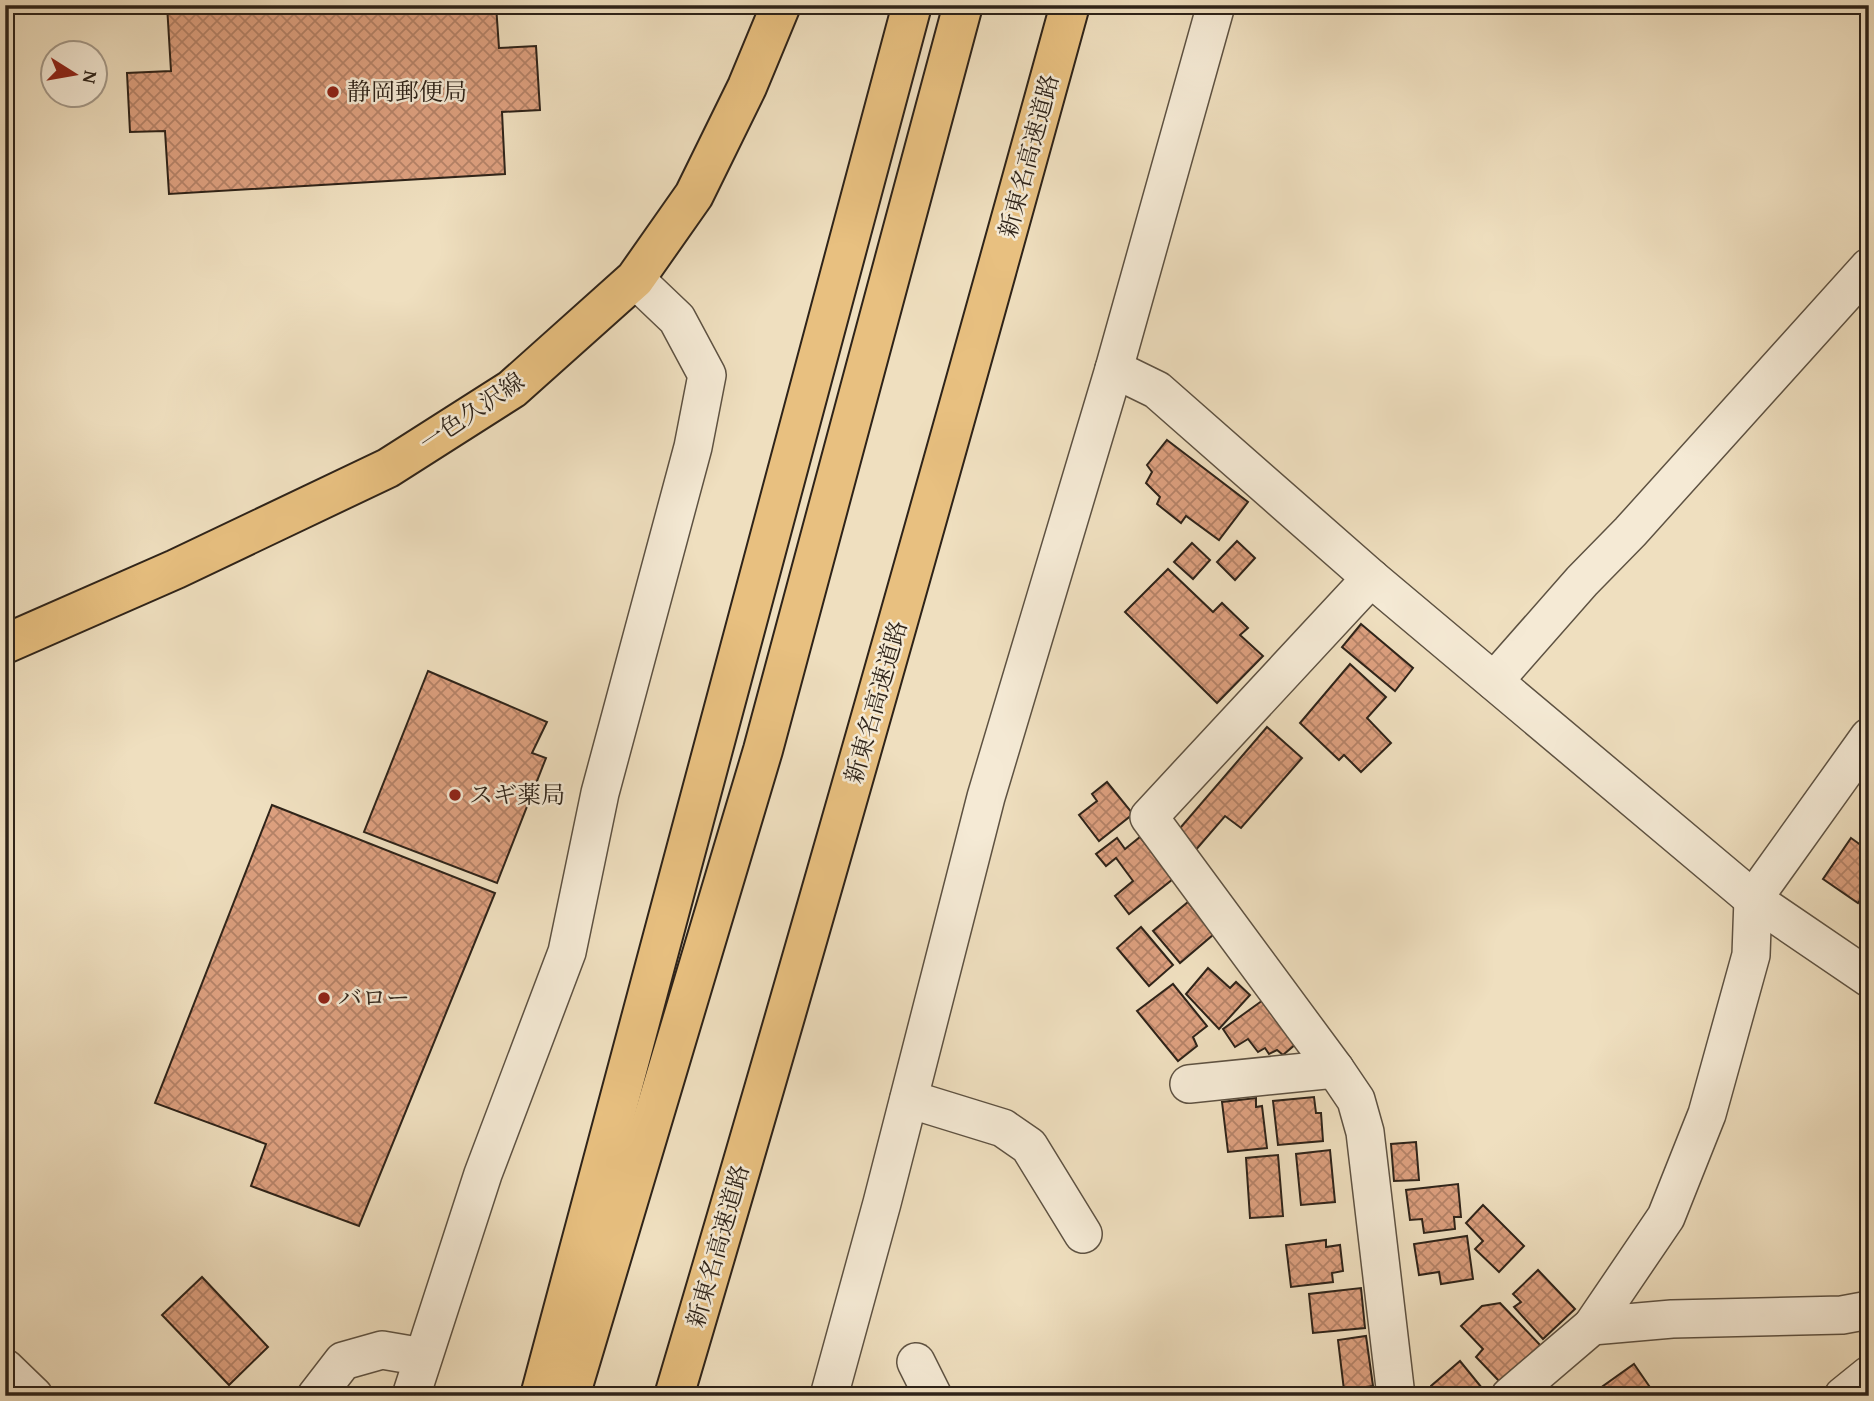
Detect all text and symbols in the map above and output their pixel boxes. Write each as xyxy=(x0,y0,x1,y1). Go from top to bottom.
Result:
north arrow xyxy=(38,38,108,108)
text: N xyxy=(76,68,106,86)
street label: 新東名高速道路 xyxy=(990,70,1067,242)
place label: 静岡郵便局 xyxy=(347,74,467,109)
marker: 静岡郵便局 xyxy=(325,84,341,100)
street label: 一色久沢線 xyxy=(412,364,531,460)
street label: 新東名高速道路 xyxy=(836,616,915,787)
place label: スギ薬局 xyxy=(469,777,565,812)
marker: スギ薬局 xyxy=(447,787,463,803)
place label: バロー xyxy=(338,980,410,1015)
marker: バロー xyxy=(316,990,332,1006)
street label: 新東名高速道路 xyxy=(678,1160,757,1331)

